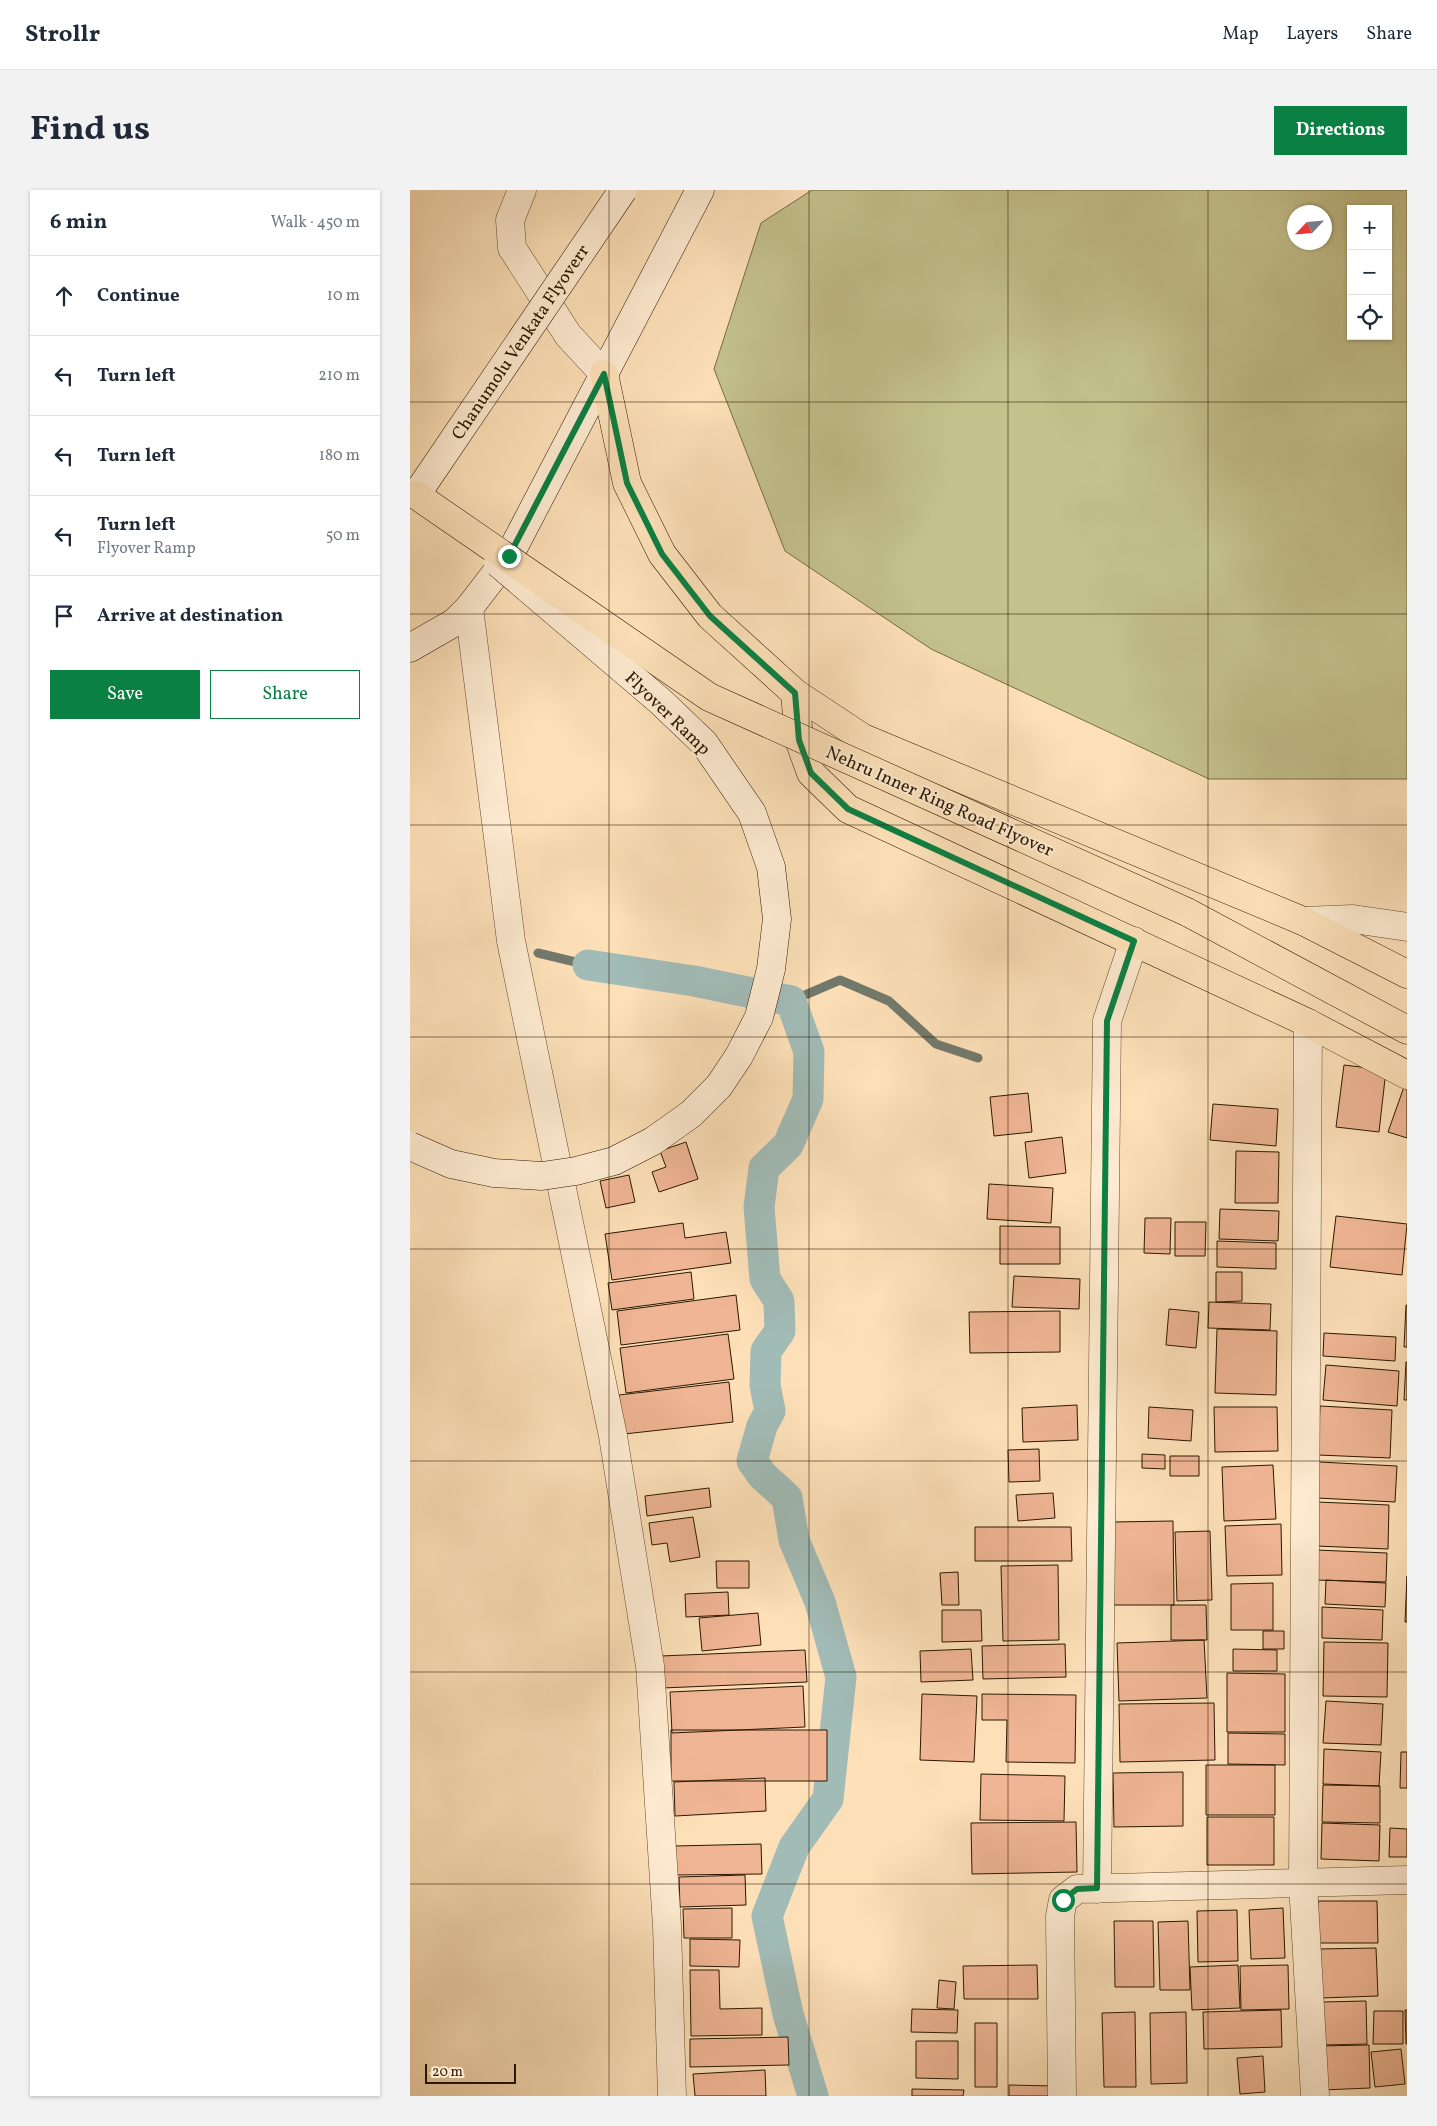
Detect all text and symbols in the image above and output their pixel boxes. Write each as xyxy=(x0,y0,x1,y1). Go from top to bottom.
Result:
text: Strollr xyxy=(25,18,100,52)
text: Map xyxy=(1222,22,1258,47)
text: Layers xyxy=(1286,22,1338,47)
text: Share xyxy=(1366,22,1412,47)
text: Find us xyxy=(30,106,150,154)
button: Directions xyxy=(1274,106,1407,155)
north arrow xyxy=(1287,205,1332,250)
map controls xyxy=(1347,205,1392,340)
button: + xyxy=(1347,205,1392,250)
text: 6 min xyxy=(50,208,107,237)
text: Walk · 450 m xyxy=(271,212,360,234)
street label: Chanumolu Venkata Flyoverr xyxy=(446,240,596,446)
button: − xyxy=(1347,250,1392,295)
icon: ahead xyxy=(50,282,78,310)
text: Continue xyxy=(97,283,180,309)
text: 10 m xyxy=(327,285,360,307)
button: locate xyxy=(1347,295,1392,340)
icon: left xyxy=(50,362,78,390)
text: Turn left xyxy=(97,363,176,389)
text: 210 m xyxy=(318,365,360,387)
icon: left xyxy=(50,442,78,470)
text: Turn left xyxy=(97,443,176,469)
text: 180 m xyxy=(319,445,360,467)
text: Turn left xyxy=(97,512,176,538)
icon: left xyxy=(50,522,78,550)
text: 50 m xyxy=(326,525,360,547)
text: Flyover Ramp xyxy=(97,538,196,560)
route end xyxy=(498,545,521,568)
icon: arrive xyxy=(50,602,78,630)
text: Arrive at destination xyxy=(97,603,283,629)
street label: Flyover Ramp xyxy=(618,667,716,762)
button: Save xyxy=(50,670,200,719)
button: Share xyxy=(210,670,360,719)
street label: Nehru Inner Ring Road Flyover xyxy=(822,741,1058,864)
route start xyxy=(1052,1889,1075,1912)
scale bar xyxy=(425,2061,516,2084)
text: 20 m xyxy=(432,2063,463,2082)

